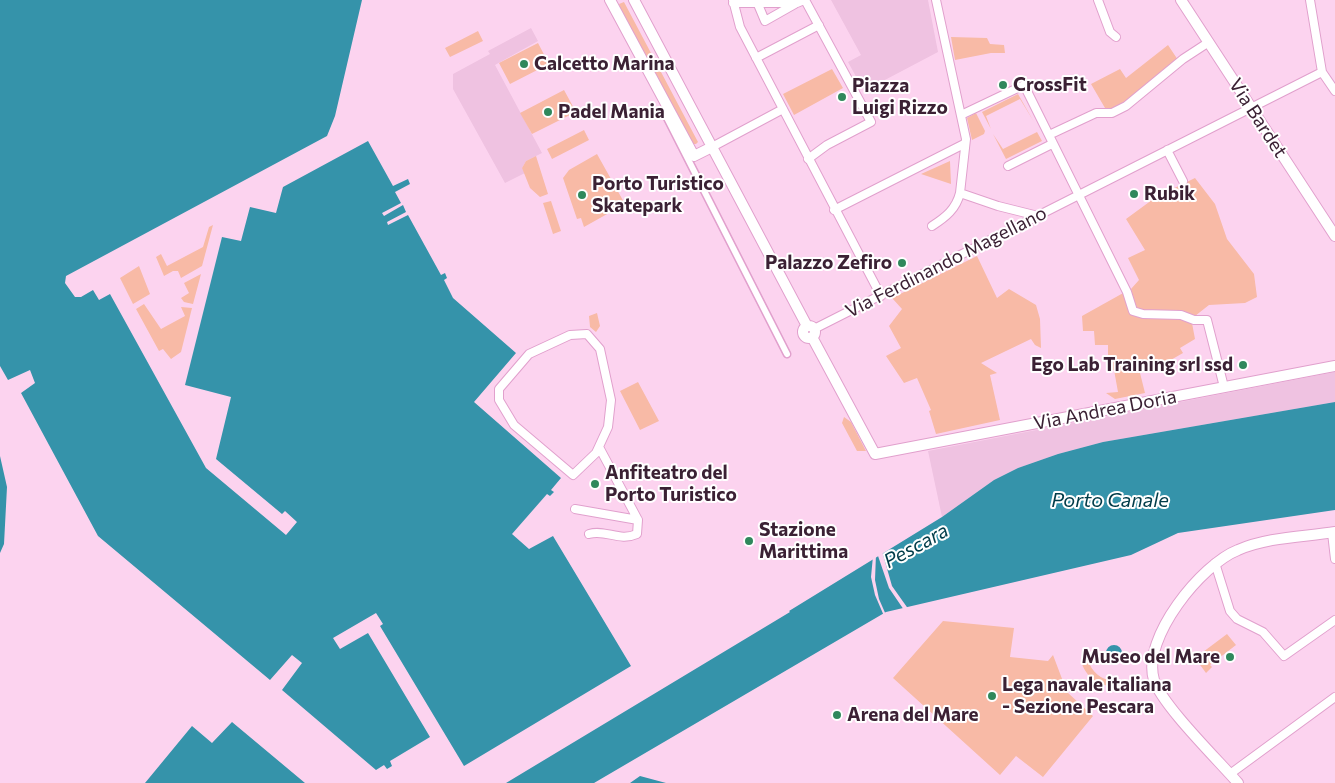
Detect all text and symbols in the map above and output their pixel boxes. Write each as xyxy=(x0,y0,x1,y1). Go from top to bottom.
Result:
place label: Calcetto Marina xyxy=(534,53,675,75)
marker: Calcetto Marina xyxy=(518,58,530,70)
place label: CrossFit xyxy=(1013,74,1087,96)
street label: Via Bardet xyxy=(1224,74,1292,162)
place label: Piazza Luigi Rizzo xyxy=(852,75,948,119)
marker: CrossFit xyxy=(997,79,1009,91)
marker: Piazza Luigi Rizzo xyxy=(836,91,848,103)
place label: Padel Mania xyxy=(558,101,665,123)
marker: Padel Mania xyxy=(542,106,554,118)
place label: Porto Turistico Skatepark xyxy=(592,173,724,217)
place label: Rubik xyxy=(1144,183,1195,205)
marker: Rubik xyxy=(1128,188,1140,200)
marker: Porto Turistico Skatepark xyxy=(576,189,588,201)
street label: Via Ferdinando Magellano xyxy=(842,201,1050,323)
place label: Palazzo Zefiro xyxy=(765,252,892,274)
marker: Palazzo Zefiro xyxy=(896,257,908,269)
place label: Ego Lab Training srl ssd xyxy=(1031,354,1233,376)
marker: Ego Lab Training srl ssd xyxy=(1237,359,1249,371)
street label: Via Andrea Doria xyxy=(1032,385,1178,435)
place label: Anfiteatro del Porto Turistico xyxy=(605,462,737,506)
marker: Anfiteatro del Porto Turistico xyxy=(589,478,601,490)
water label: Porto Canale xyxy=(1051,488,1169,512)
water label: Pescara xyxy=(879,518,953,574)
place label: Stazione Marittima xyxy=(759,519,848,563)
marker: Stazione Marittima xyxy=(743,535,755,547)
place label: Museo del Mare xyxy=(1081,646,1220,668)
marker: Museo del Mare xyxy=(1224,651,1236,663)
place label: Lega navale italiana - Sezione Pescara xyxy=(1002,674,1172,718)
marker: Lega navale italiana - Sezione Pescara xyxy=(986,690,998,702)
place label: Arena del Mare xyxy=(847,704,978,726)
marker: Arena del Mare xyxy=(831,709,843,721)

